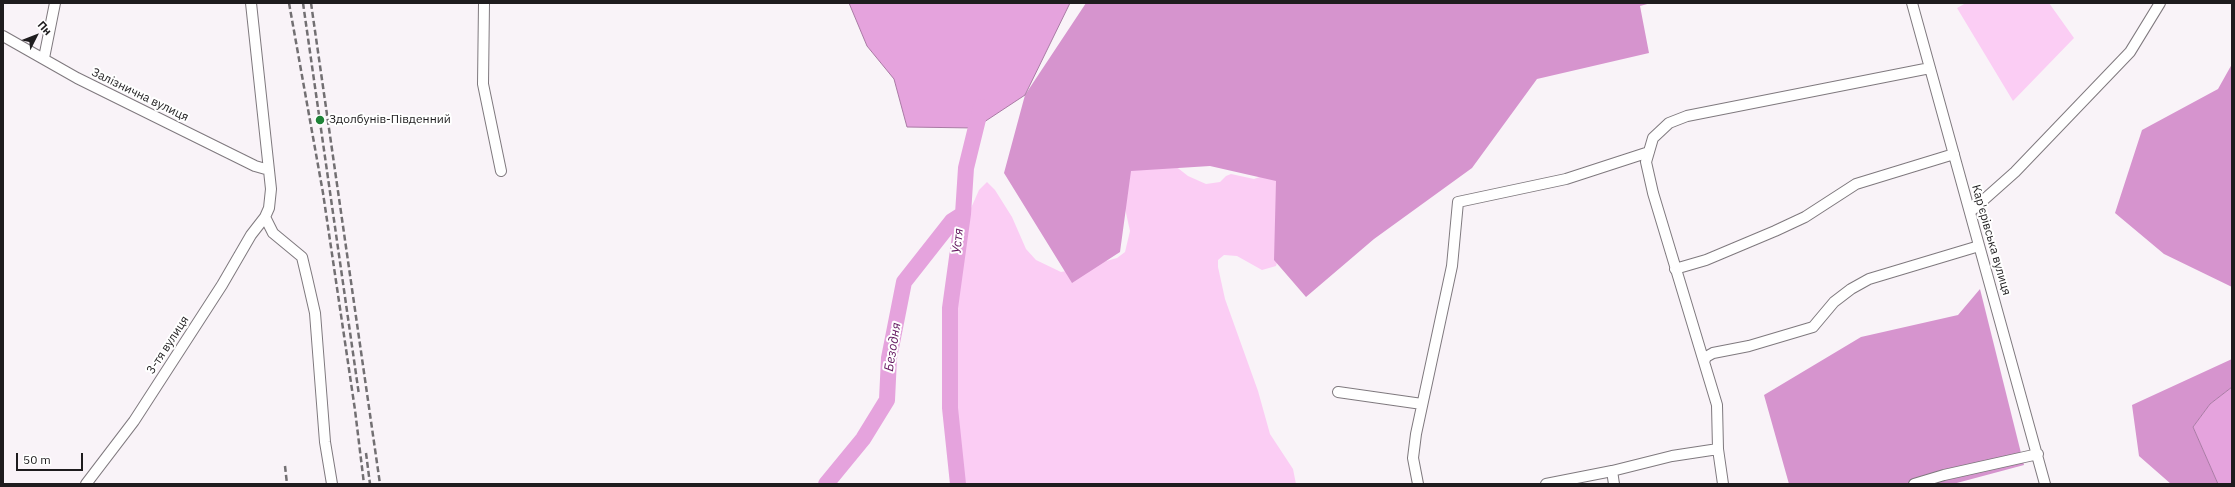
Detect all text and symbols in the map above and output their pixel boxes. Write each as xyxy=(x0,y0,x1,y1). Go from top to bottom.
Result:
north arrow xyxy=(16,16,56,56)
text: Пн xyxy=(35,18,55,38)
street label: Залізнична вулиця xyxy=(89,65,191,125)
place label: Здолбунів-Південний xyxy=(329,113,451,127)
marker: Здолбунів-Південний xyxy=(314,114,326,126)
street label: Кар'єрівська вулиця xyxy=(1968,183,2014,297)
water label: Устя xyxy=(949,227,967,255)
street label: 3-тя вулиця xyxy=(144,313,192,377)
water label: Безодня xyxy=(881,321,905,373)
scale bar xyxy=(18,445,85,471)
text: 50 m xyxy=(23,452,51,467)

